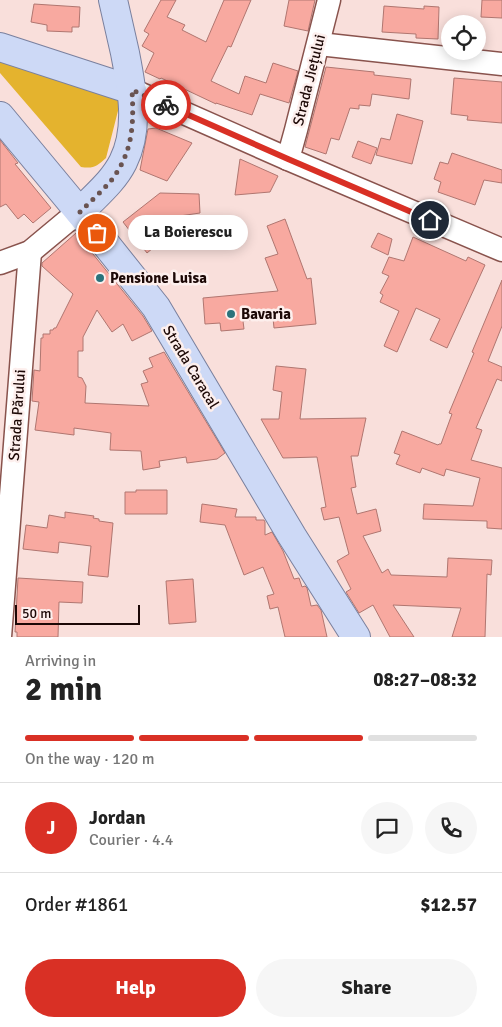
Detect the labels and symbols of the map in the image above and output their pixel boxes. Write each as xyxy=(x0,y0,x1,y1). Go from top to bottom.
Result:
street label: Strada Jiețului xyxy=(289,32,330,128)
courier xyxy=(141,80,191,130)
pin xyxy=(409,199,451,241)
pin xyxy=(76,212,118,254)
callout: La Boierescu xyxy=(127,216,247,250)
place label: Pensione Luisa xyxy=(110,269,207,287)
marker: Pensione Luisa xyxy=(94,272,106,284)
place label: Bavaria xyxy=(241,305,291,323)
marker: Bavaria xyxy=(225,308,237,320)
street label: Strada Caracal xyxy=(159,322,223,412)
street label: Strada Părului xyxy=(5,369,29,461)
scale bar xyxy=(15,602,140,625)

